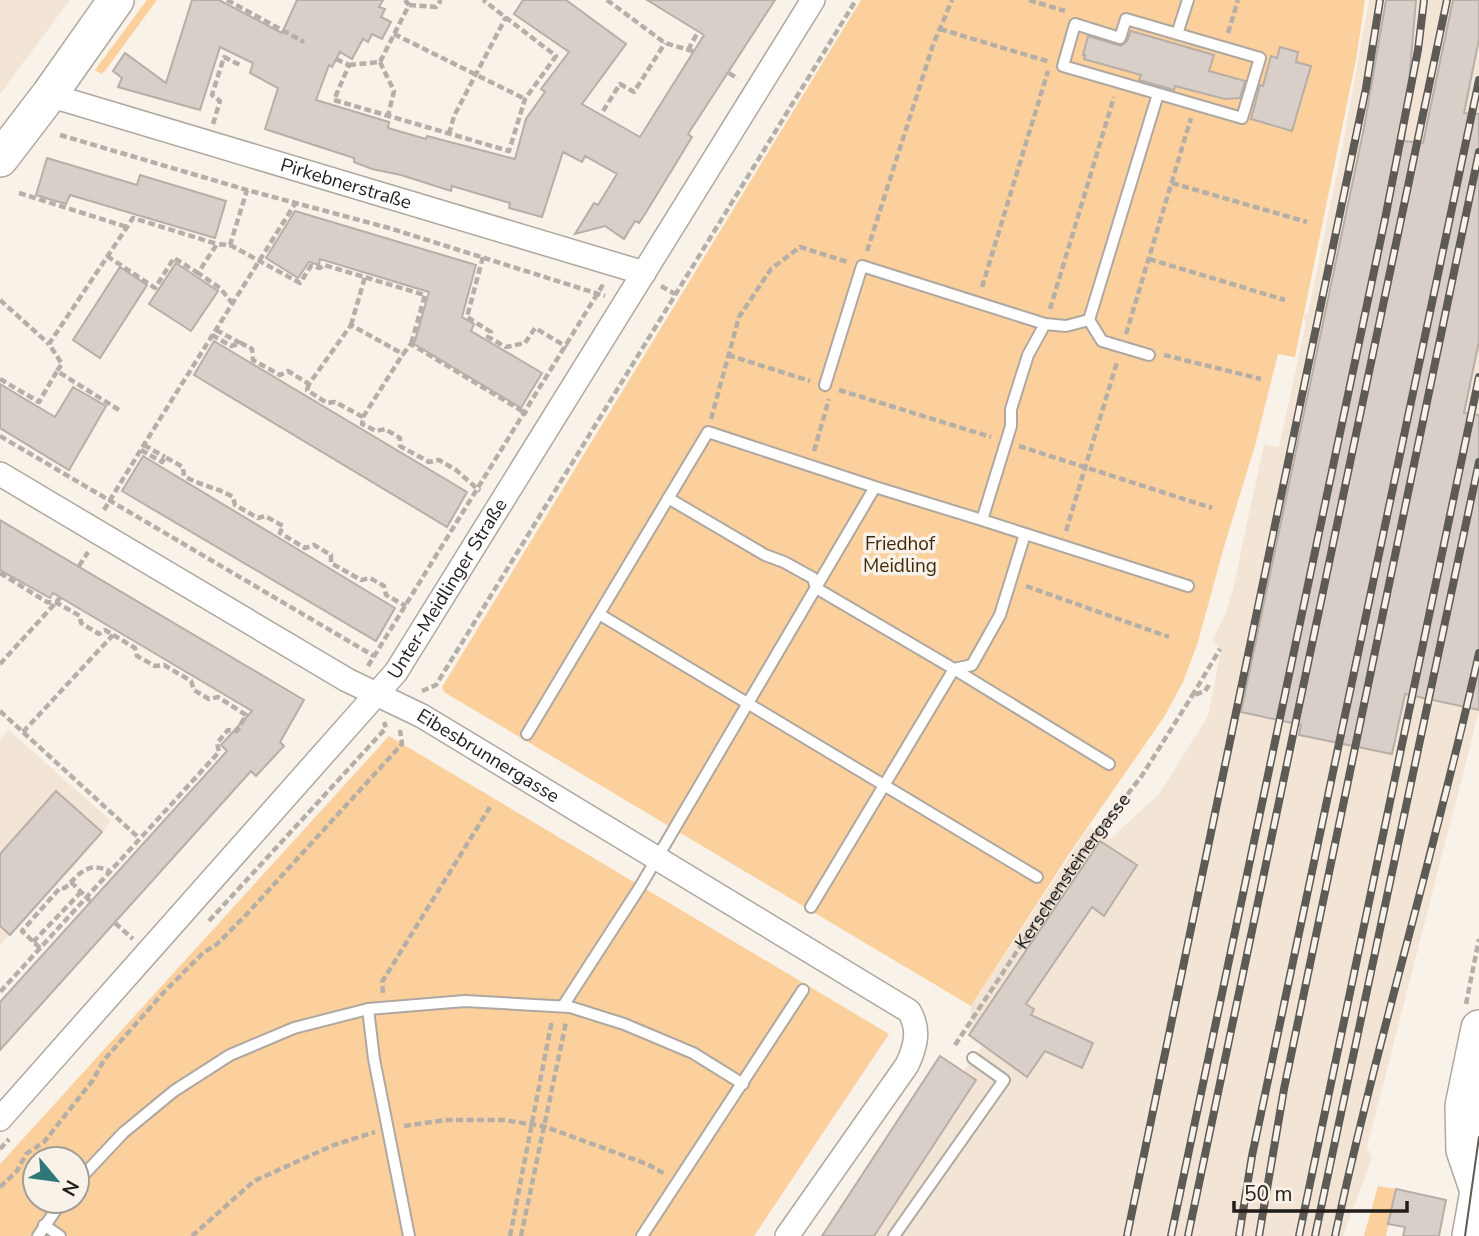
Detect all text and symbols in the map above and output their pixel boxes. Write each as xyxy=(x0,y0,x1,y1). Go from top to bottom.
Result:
street label: Pirkebnerstraße xyxy=(277,152,415,216)
street label: Unter-Meidlinger Straße xyxy=(382,494,514,684)
park label: Friedhof Meidling xyxy=(863,531,937,579)
street label: Eibesbrunnergasse xyxy=(412,703,564,809)
street label: Kerschensteinergasse xyxy=(1009,788,1137,954)
north arrow xyxy=(21,1145,91,1215)
scale bar xyxy=(1234,1170,1407,1214)
text: N xyxy=(55,1175,85,1200)
text: 50 m xyxy=(1244,1180,1293,1208)

